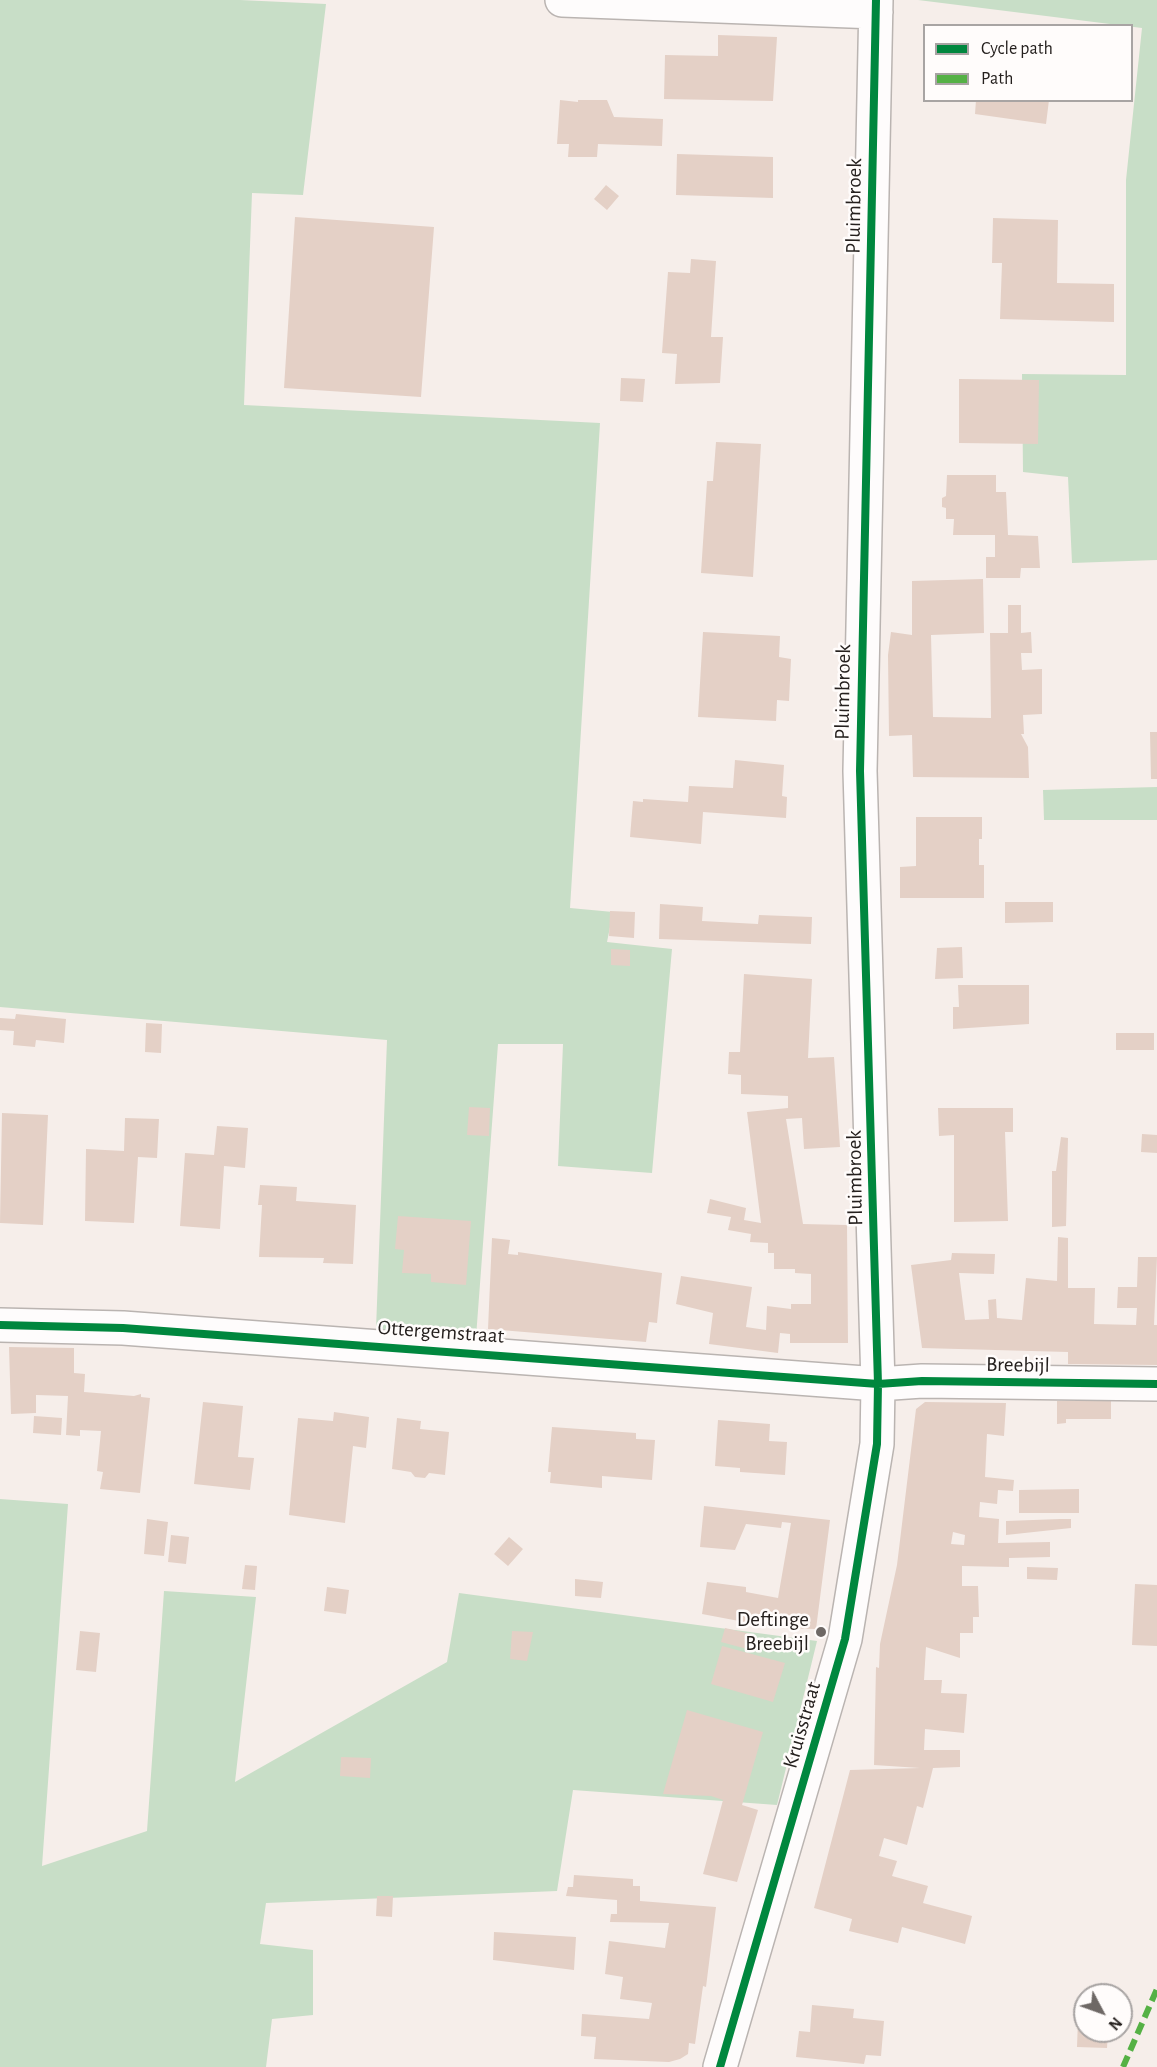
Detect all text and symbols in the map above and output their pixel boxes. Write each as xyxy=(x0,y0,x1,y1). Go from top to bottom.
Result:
legend xyxy=(923,24,1133,102)
text: Cycle path xyxy=(981,40,1053,58)
text: Path xyxy=(981,70,1013,88)
street label: Pluimbroek xyxy=(841,158,867,254)
street label: Pluimbroek xyxy=(830,644,856,740)
street label: Pluimbroek xyxy=(842,1130,868,1226)
street label: Ottergemstraat xyxy=(377,1315,505,1349)
street label: Breebijl xyxy=(986,1352,1050,1378)
place label: Deftinge Breebijl xyxy=(737,1607,809,1657)
marker: Deftinge Breebijl xyxy=(814,1625,828,1639)
street label: Kruisstraat xyxy=(778,1679,826,1771)
north arrow xyxy=(1073,1983,1133,2043)
text: N xyxy=(1105,2014,1125,2033)

